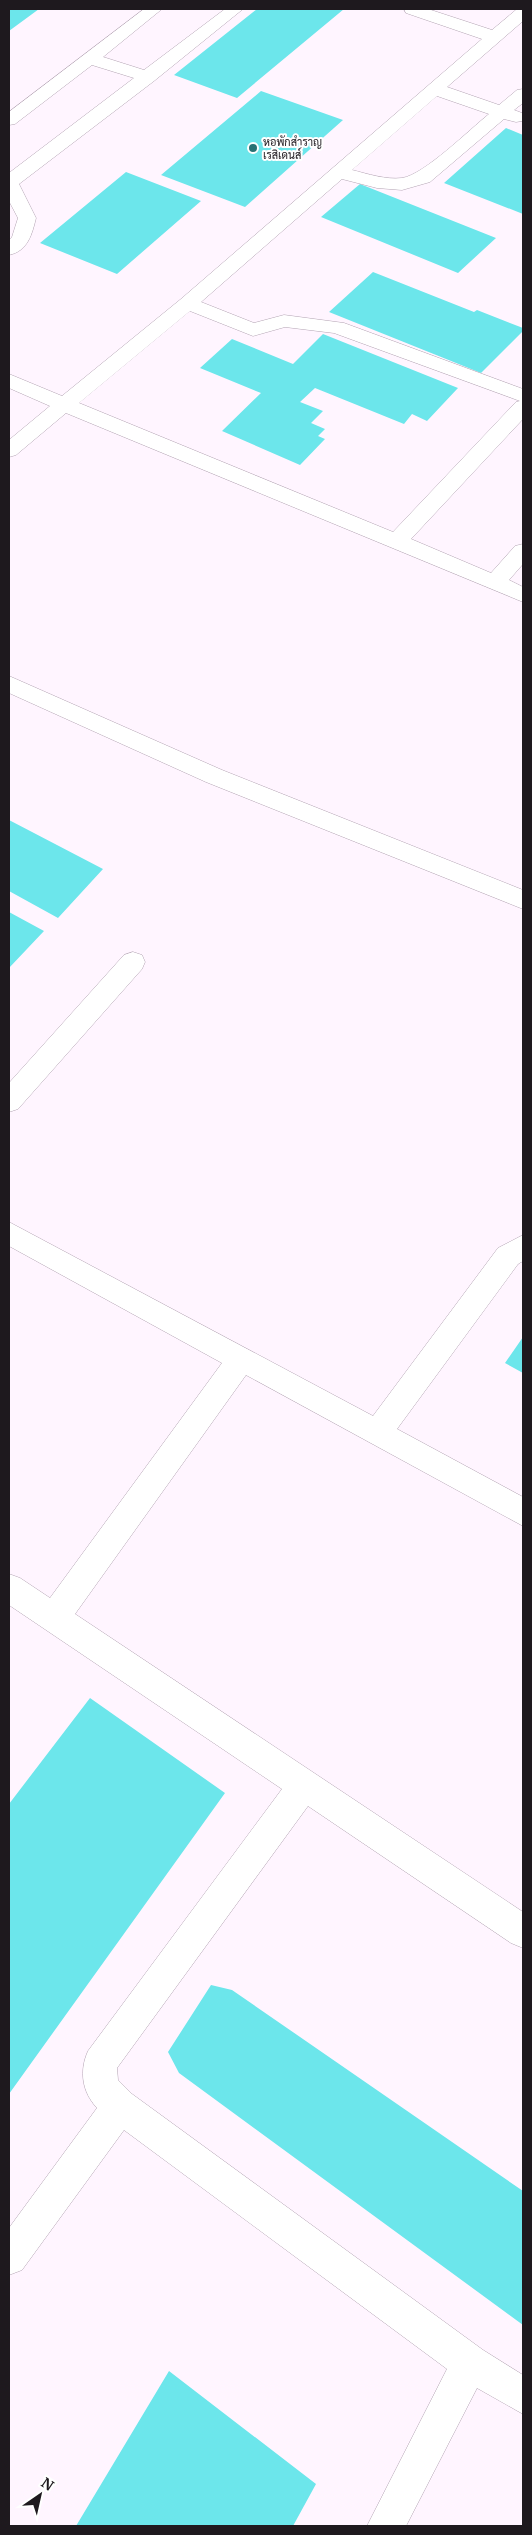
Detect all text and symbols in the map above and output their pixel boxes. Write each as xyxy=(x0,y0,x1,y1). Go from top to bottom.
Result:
place label: หอพักสำราญ เรสิเดนส์ xyxy=(263,135,322,162)
marker: หอพักสำราญ เรสิเดนส์ xyxy=(247,142,259,154)
north arrow xyxy=(15,2470,65,2520)
text: N xyxy=(38,2474,57,2495)

